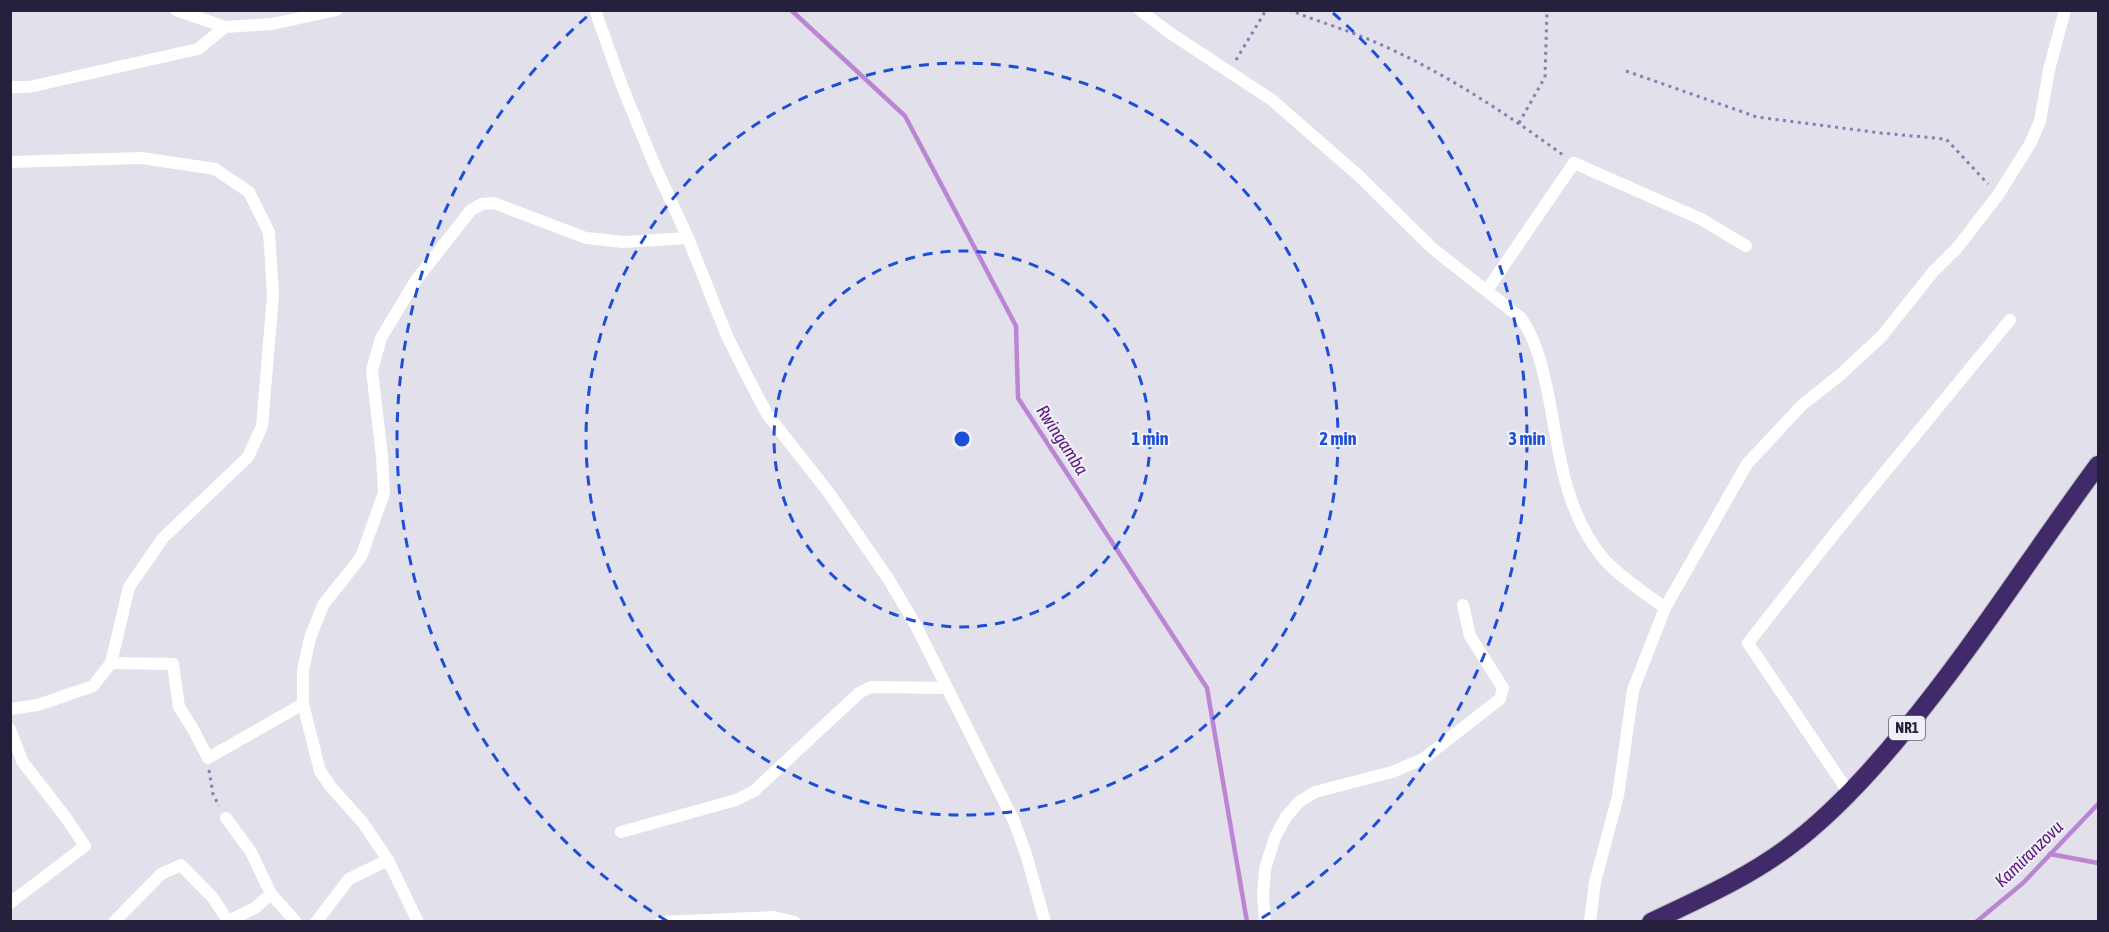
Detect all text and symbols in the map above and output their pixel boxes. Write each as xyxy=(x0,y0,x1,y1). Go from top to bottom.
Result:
water label: Rwingamba xyxy=(1032,401,1093,479)
text: 1 min xyxy=(1132,428,1169,449)
text: 2 min xyxy=(1320,428,1357,449)
text: 3 min xyxy=(1509,428,1546,449)
centre of rings xyxy=(952,429,972,449)
road number: NR1 xyxy=(1889,716,1925,740)
water label: Kamiranzovu xyxy=(1990,816,2067,891)

